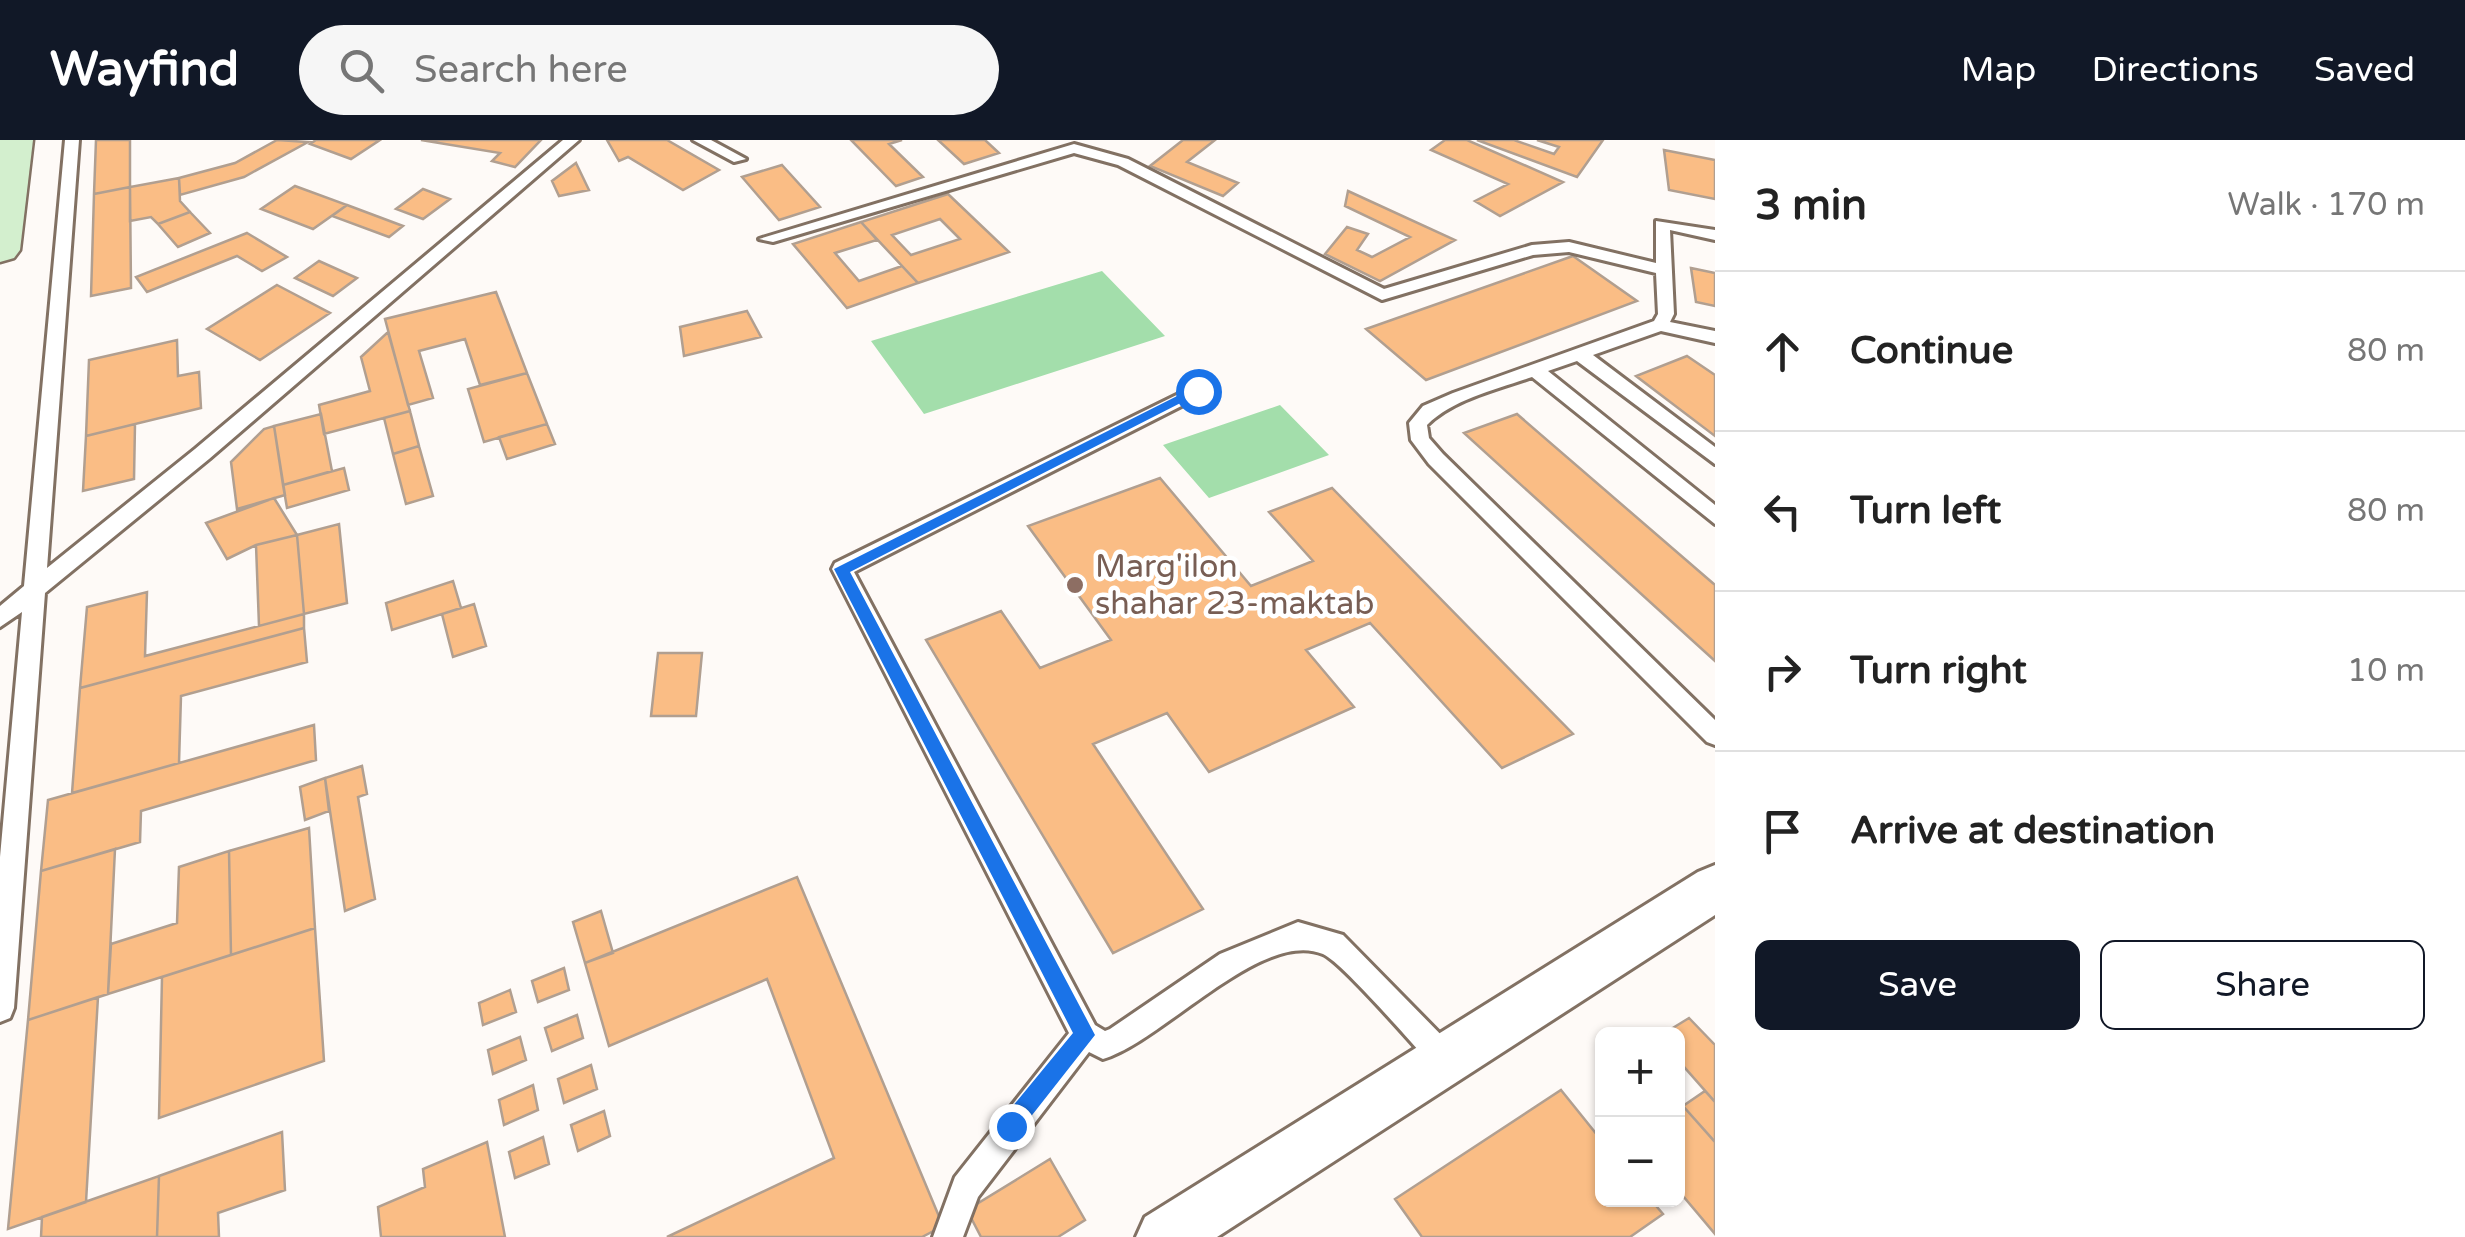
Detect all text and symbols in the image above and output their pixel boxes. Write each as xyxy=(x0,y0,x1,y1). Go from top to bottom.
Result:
search box xyxy=(299,25,999,115)
text: Wayfind xyxy=(50,41,239,99)
icon: search xyxy=(334,43,389,98)
text: Search here xyxy=(414,47,628,93)
text: Map xyxy=(1961,49,2036,91)
text: Directions xyxy=(2091,49,2259,91)
text: Saved xyxy=(2314,49,2415,91)
text: 3 min xyxy=(1755,180,1867,231)
text: Walk · 170 m xyxy=(2228,186,2425,224)
icon: ahead xyxy=(1755,324,1810,379)
text: Continue xyxy=(1850,328,2013,374)
text: 80 m xyxy=(2347,332,2425,370)
route start xyxy=(1176,369,1222,415)
icon: left xyxy=(1755,484,1810,539)
text: Turn left xyxy=(1850,488,2001,534)
text: 80 m xyxy=(2347,492,2425,530)
place label: Marg'ilon shahar 23-maktab xyxy=(1095,548,1374,623)
marker: Marg'ilon shahar 23-maktab xyxy=(1064,574,1086,596)
icon: right xyxy=(1755,644,1810,699)
text: Turn right xyxy=(1850,648,2027,694)
text: 10 m xyxy=(2347,652,2425,690)
icon: arrive xyxy=(1755,804,1810,859)
text: Arrive at destination xyxy=(1850,808,2215,854)
button: Save xyxy=(1755,940,2080,1030)
button: Share xyxy=(2100,940,2425,1030)
map controls xyxy=(1595,1027,1685,1207)
button: + xyxy=(1595,1027,1685,1117)
route end xyxy=(989,1104,1035,1150)
button: − xyxy=(1595,1117,1685,1207)

